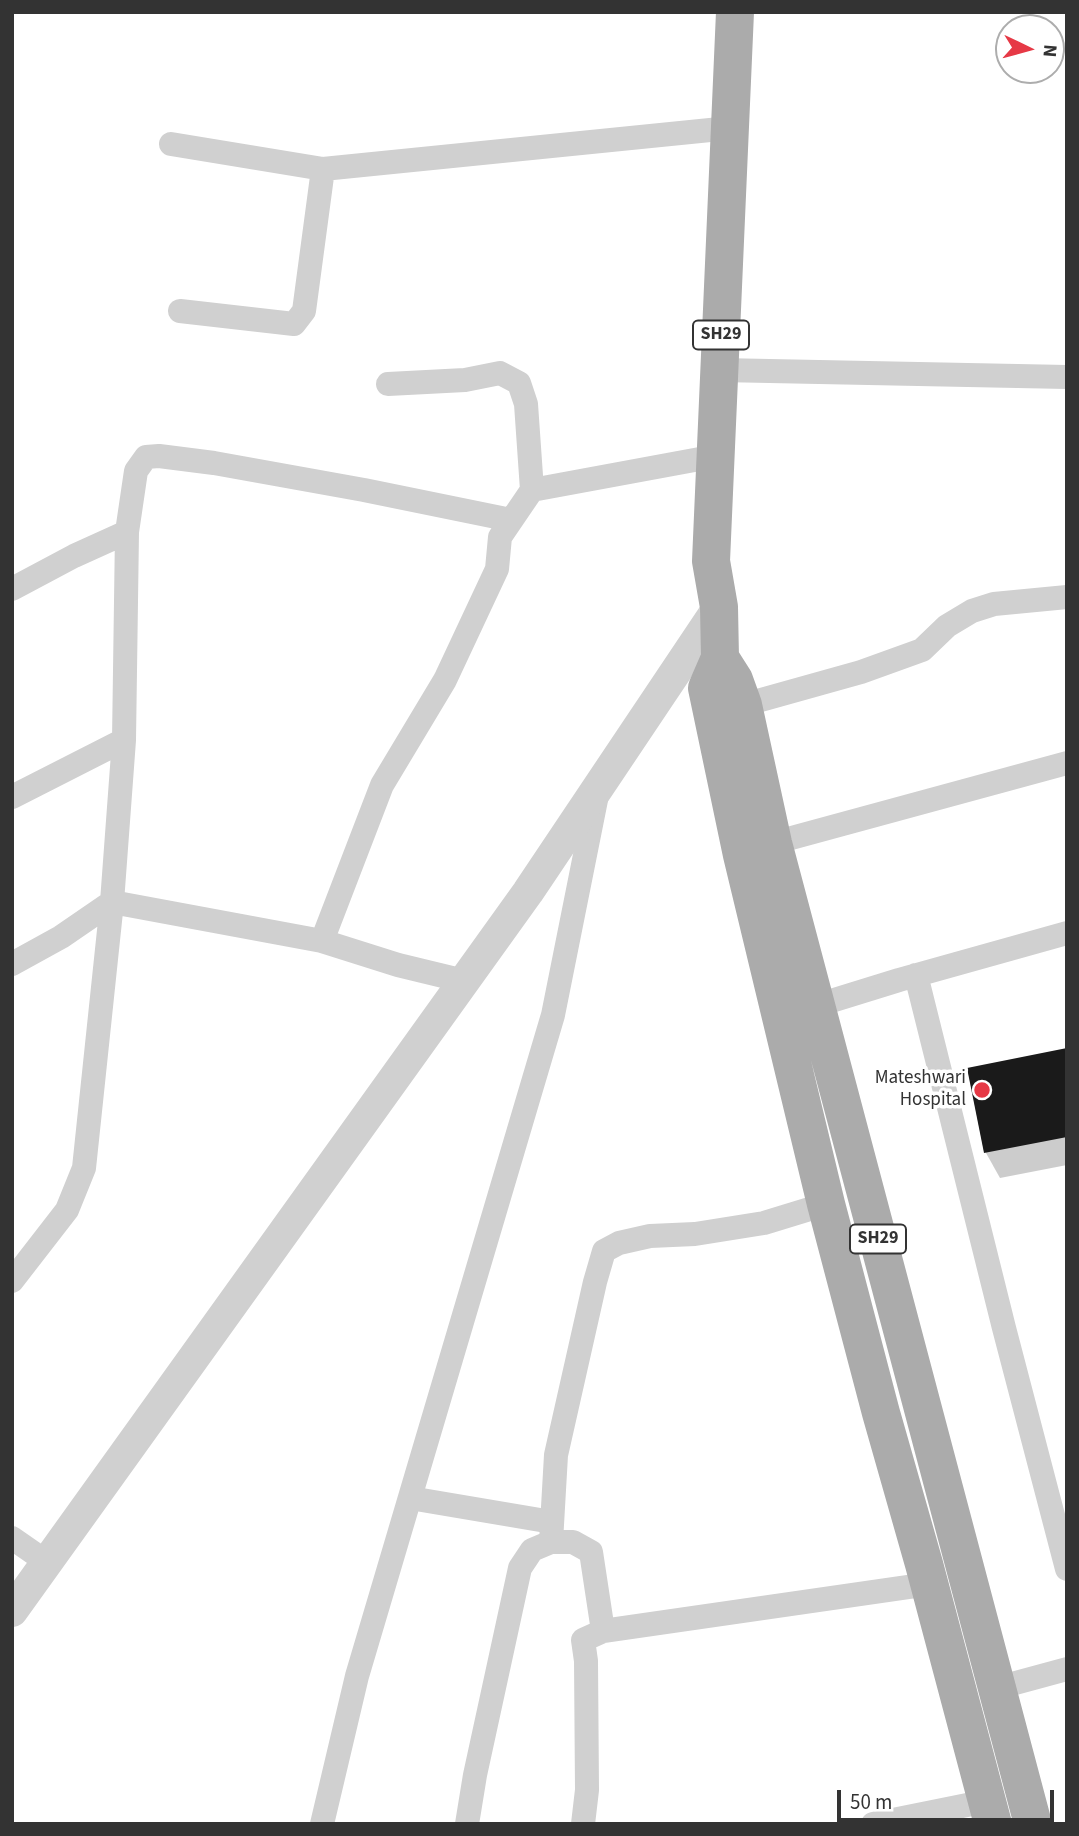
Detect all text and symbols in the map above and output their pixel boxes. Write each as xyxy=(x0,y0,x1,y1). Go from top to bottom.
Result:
north arrow xyxy=(995,14,1065,84)
text: N xyxy=(1035,43,1063,58)
road number: SH29 xyxy=(693,320,749,349)
place label: Mateshwari Hospital xyxy=(875,1068,966,1112)
marker: Mateshwari Hospital xyxy=(972,1080,992,1100)
road number: SH29 xyxy=(850,1224,906,1254)
scale bar xyxy=(841,1776,1058,1820)
text: 50 m xyxy=(850,1787,892,1817)

